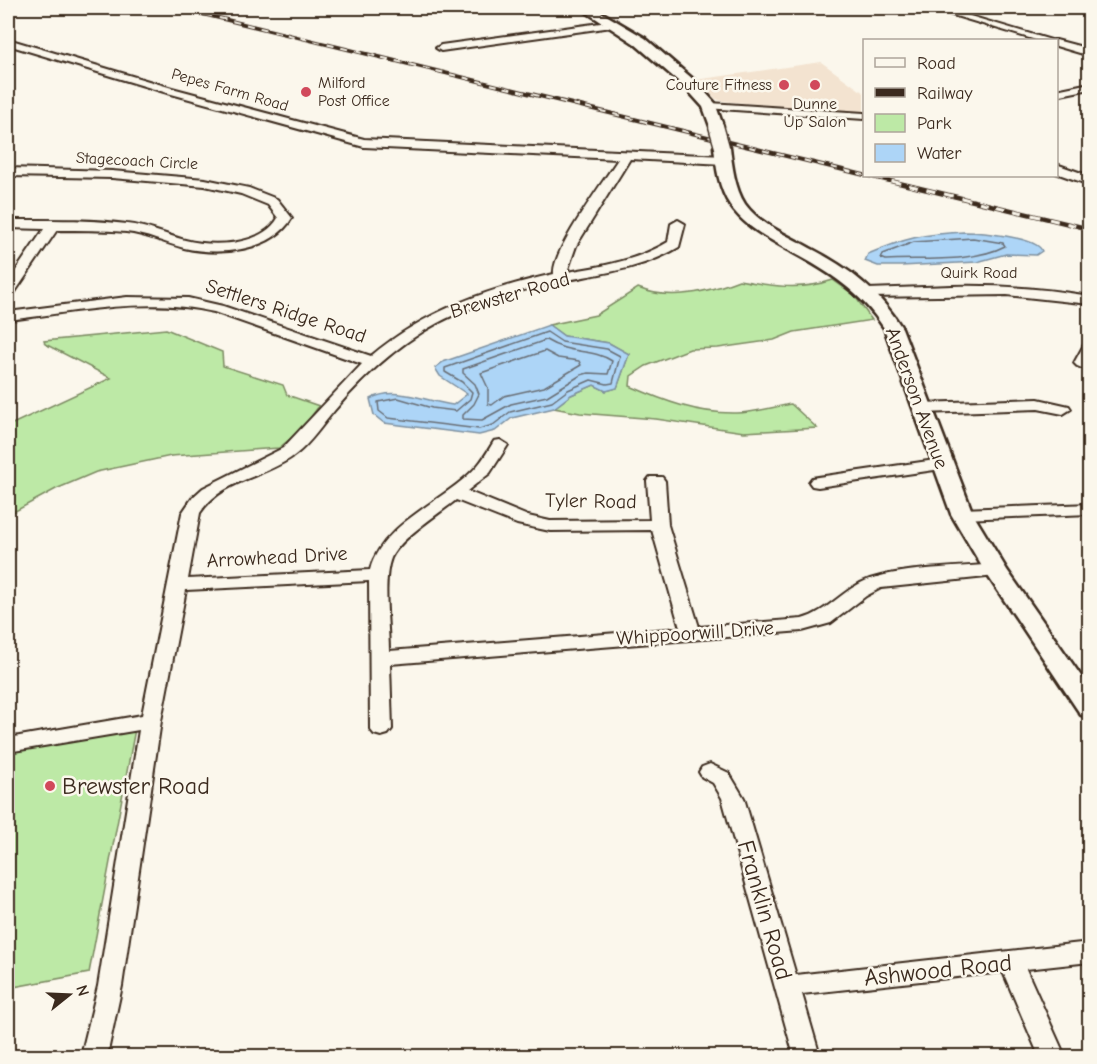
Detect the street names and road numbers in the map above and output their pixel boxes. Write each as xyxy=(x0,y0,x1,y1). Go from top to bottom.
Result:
street label: Pepes Farm Road xyxy=(169,65,291,115)
street label: Stagecoach Circle xyxy=(75,149,199,173)
street label: Quirk Road xyxy=(940,264,1018,282)
street label: Brewster Road xyxy=(448,267,572,323)
street label: Settlers Ridge Road xyxy=(203,274,369,348)
street label: Anderson Avenue xyxy=(881,324,953,472)
street label: Tyler Road xyxy=(545,489,637,513)
street label: Arrowhead Drive xyxy=(206,542,348,572)
street label: Whippoorwill Drive xyxy=(615,616,775,650)
street label: Franklin Road xyxy=(732,837,798,983)
street label: Ashwood Road xyxy=(863,948,1013,992)

